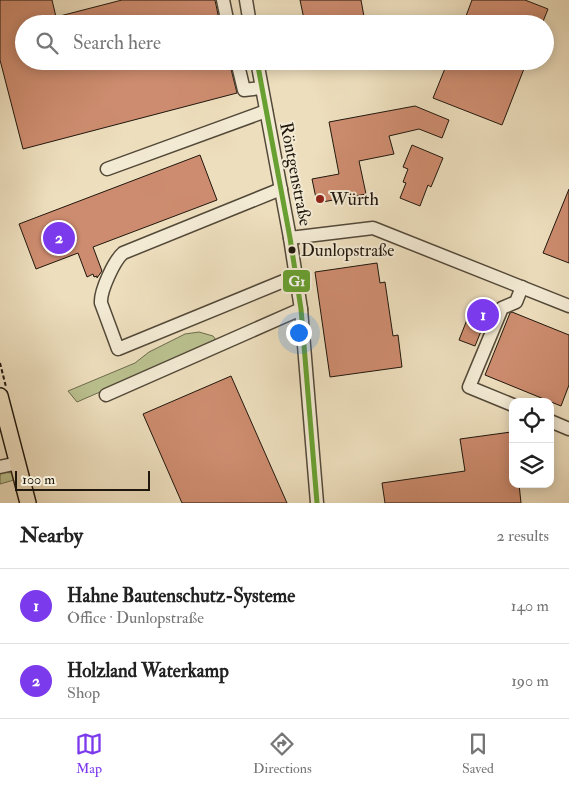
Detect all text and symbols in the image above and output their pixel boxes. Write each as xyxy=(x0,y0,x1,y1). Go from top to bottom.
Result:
search box xyxy=(15,15,554,70)
icon: search xyxy=(33,29,61,57)
text: Search here xyxy=(73,31,161,55)
street label: Röntgenstraße xyxy=(274,120,317,228)
place label: Würth xyxy=(329,188,379,211)
marker: Würth xyxy=(314,193,326,205)
pin: 2 xyxy=(43,219,75,257)
place label: Dunlopstraße xyxy=(301,240,394,262)
marker: Dunlopstraße xyxy=(287,245,297,255)
line badge: G1 xyxy=(282,269,311,293)
text: G1 xyxy=(289,273,305,290)
pin: 1 xyxy=(467,296,499,334)
your location xyxy=(286,320,312,346)
map controls xyxy=(509,398,554,488)
button: locate xyxy=(509,398,554,443)
button: layers xyxy=(509,443,554,488)
scale bar xyxy=(15,468,150,491)
text: 100 m xyxy=(22,471,55,488)
text: Nearby xyxy=(20,522,83,549)
text: 2 results xyxy=(496,526,549,546)
text: Hahne Bautenschutz-Systeme xyxy=(67,584,295,608)
text: 1 xyxy=(33,596,39,616)
text: 140 m xyxy=(511,596,549,616)
text: Office · Dunlopstraße xyxy=(67,608,204,628)
text: Holzland Waterkamp xyxy=(67,659,229,683)
text: 2 xyxy=(32,671,40,691)
text: 190 m xyxy=(511,671,549,691)
text: Shop xyxy=(67,683,100,703)
tab: Map xyxy=(75,730,103,777)
tab: Directions xyxy=(253,730,312,777)
tab: Saved xyxy=(462,730,494,777)

